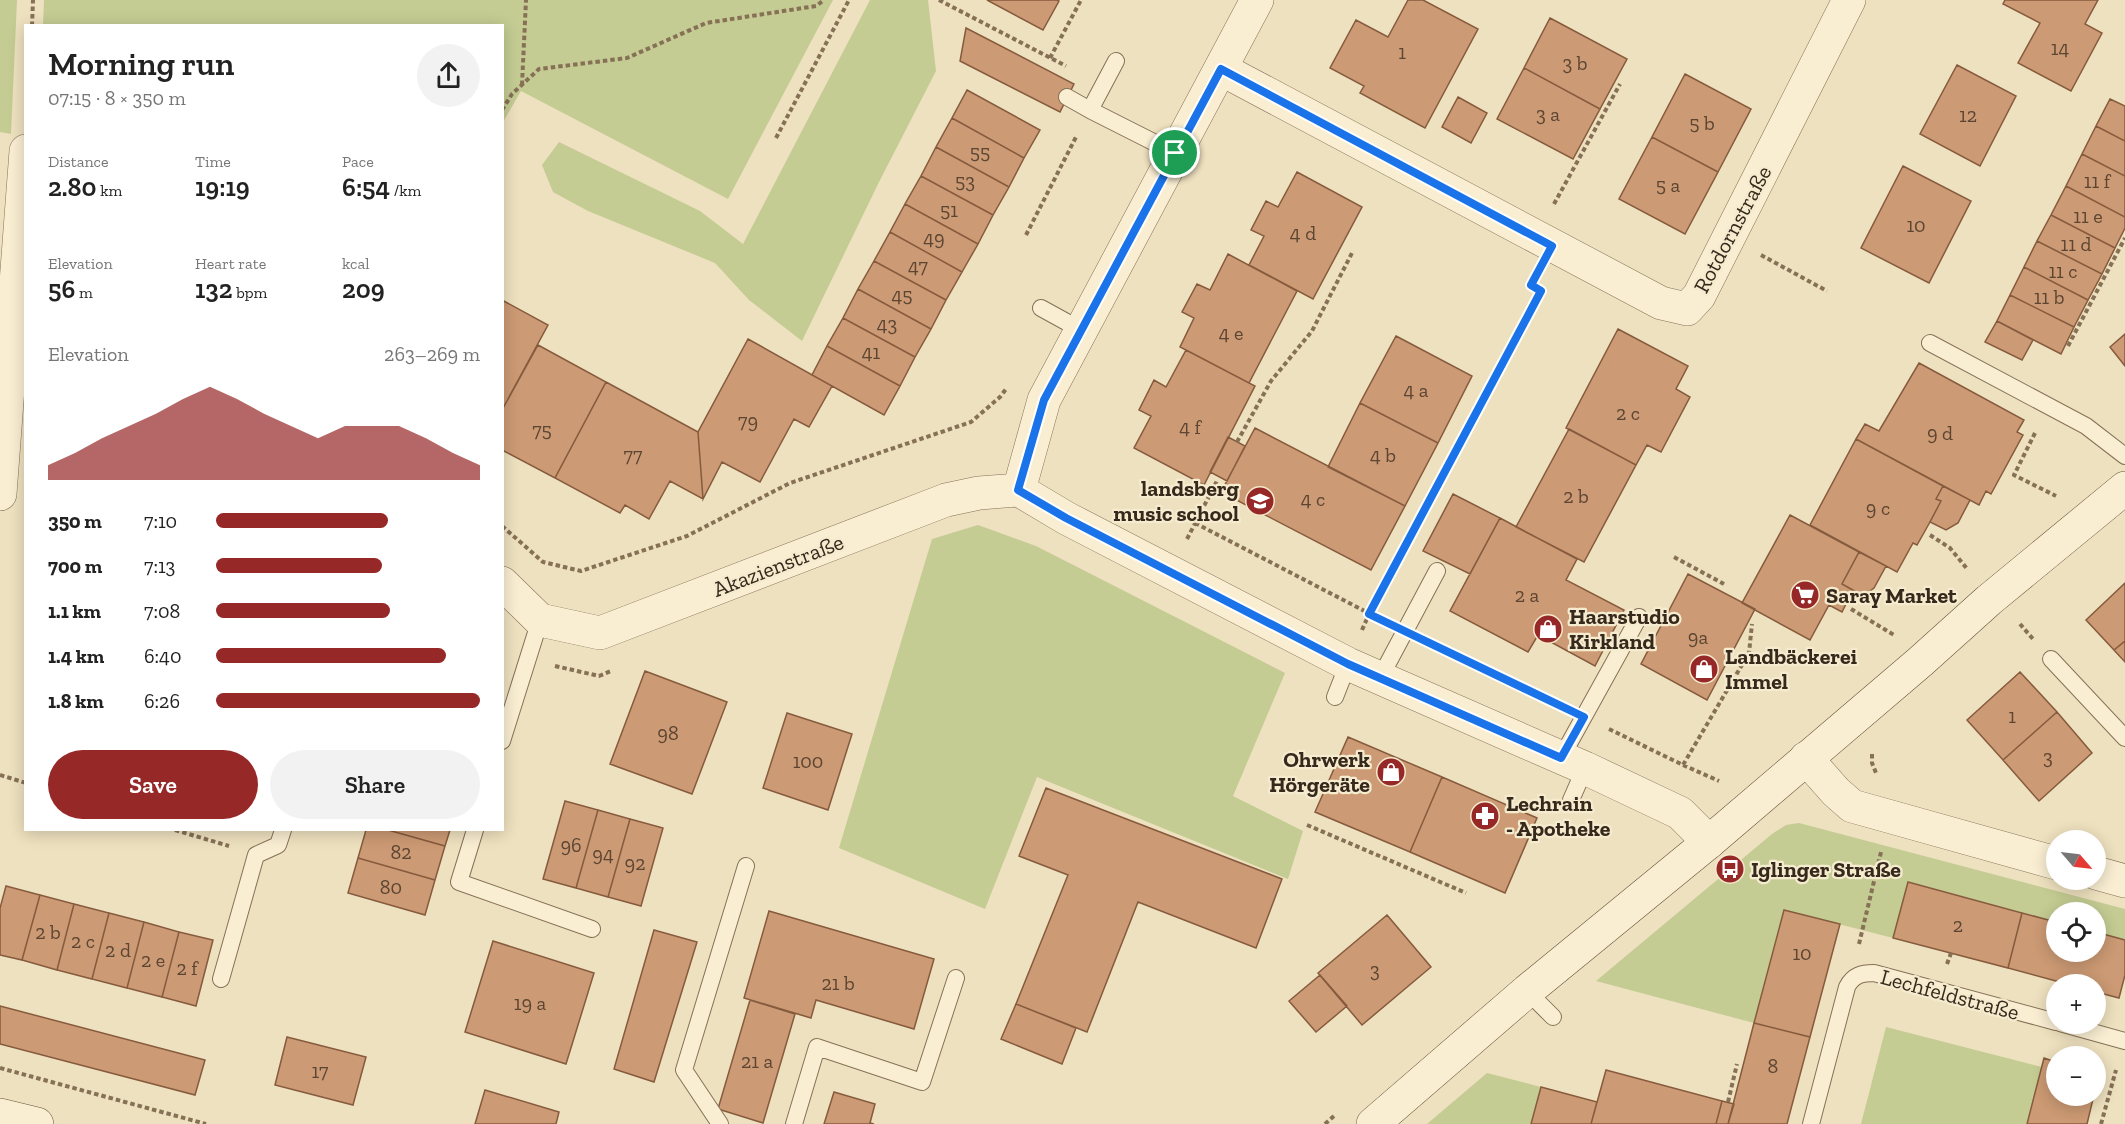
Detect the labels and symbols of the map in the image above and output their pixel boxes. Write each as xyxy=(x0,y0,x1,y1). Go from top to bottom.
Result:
house number: 14 xyxy=(2051,36,2069,60)
house number: 1 xyxy=(1398,40,1406,64)
house number: 3 b xyxy=(1563,51,1588,75)
house number: 3 a xyxy=(1536,102,1560,126)
house number: 12 xyxy=(1959,103,1977,127)
house number: 5 b xyxy=(1689,111,1715,135)
pin xyxy=(1149,127,1200,178)
house number: 55 xyxy=(970,140,990,164)
street label: Rotdornstraße xyxy=(1688,161,1777,298)
house number: 53 xyxy=(955,169,975,193)
house number: 11 f xyxy=(2084,169,2112,193)
house number: 5 a xyxy=(1656,173,1681,197)
house number: 51 xyxy=(940,198,958,222)
house number: 11 e xyxy=(2073,204,2103,228)
house number: 10 xyxy=(1906,213,1926,237)
house number: 4 d xyxy=(1290,221,1316,245)
house number: 49 xyxy=(923,226,945,250)
house number: 11 d xyxy=(2061,232,2091,256)
house number: 47 xyxy=(908,254,929,278)
house number: 11 c xyxy=(2048,259,2078,283)
house number: 45 xyxy=(891,283,913,307)
house number: 11 b xyxy=(2034,285,2064,309)
house number: 43 xyxy=(877,312,897,336)
house number: 4 e xyxy=(1219,321,1243,345)
house number: 41 xyxy=(862,340,881,364)
house number: 4 a xyxy=(1404,378,1429,402)
house number: 2 c xyxy=(1616,401,1640,425)
house number: 79 xyxy=(738,409,758,433)
house number: 4 f xyxy=(1179,415,1202,439)
house number: 75 xyxy=(532,418,552,442)
house number: 9 d xyxy=(1927,421,1953,445)
house number: 77 xyxy=(624,443,643,467)
house number: 4 b xyxy=(1370,443,1396,467)
place label: landsberg music school xyxy=(1113,475,1239,527)
house number: 2 b xyxy=(1563,484,1589,508)
school or university icon: landsberg music school xyxy=(1244,485,1276,517)
house number: 4 c xyxy=(1301,487,1325,511)
house number: 9 c xyxy=(1866,496,1890,520)
street label: Akazienstraße xyxy=(709,528,847,603)
supermarket icon: Saray Market xyxy=(1789,579,1821,611)
place label: Saray Market xyxy=(1826,582,1957,609)
house number: 2 a xyxy=(1515,583,1540,607)
place label: Haarstudio Kirkland xyxy=(1569,603,1680,655)
shop icon: Haarstudio Kirkland xyxy=(1532,613,1564,645)
house number: 9a xyxy=(1688,625,1708,649)
place label: Landbäckerei Immel xyxy=(1725,643,1858,695)
shop icon: Landbäckerei Immel xyxy=(1688,653,1720,685)
house number: 1 xyxy=(2008,704,2016,728)
house number: 98 xyxy=(657,721,679,745)
house number: 3 xyxy=(2043,745,2053,769)
place label: Ohrwerk Hörgeräte xyxy=(1269,746,1370,798)
house number: 100 xyxy=(793,749,823,773)
shop icon: Ohrwerk Hörgeräte xyxy=(1375,756,1407,788)
place label: Lechrain - Apotheke xyxy=(1506,790,1611,842)
pharmacy icon: Lechrain - Apotheke xyxy=(1469,800,1501,832)
north arrow xyxy=(2046,830,2106,890)
house number: 96 xyxy=(560,833,582,857)
house number: 82 xyxy=(390,840,412,864)
house number: 94 xyxy=(592,842,614,866)
house number: 92 xyxy=(625,851,645,875)
bus stop icon: Iglinger Straße xyxy=(1714,853,1746,885)
place label: Iglinger Straße xyxy=(1751,856,1901,883)
house number: 80 xyxy=(380,875,402,899)
house number: 2 xyxy=(1953,913,1963,937)
house number: 2 b xyxy=(35,920,61,944)
house number: 2 c xyxy=(71,929,95,953)
house number: 2 d xyxy=(105,938,131,962)
house number: 10 xyxy=(1792,941,1812,965)
house number: 2 e xyxy=(141,948,165,972)
house number: 2 f xyxy=(176,956,199,980)
house number: 3 xyxy=(1370,958,1380,982)
street label: Lechfeldstraße xyxy=(1878,963,2022,1026)
house number: 21 b xyxy=(821,971,855,995)
house number: 19 a xyxy=(514,991,547,1015)
house number: 21 a xyxy=(741,1049,773,1073)
house number: 8 xyxy=(1768,1054,1778,1078)
house number: 17 xyxy=(312,1059,329,1083)

